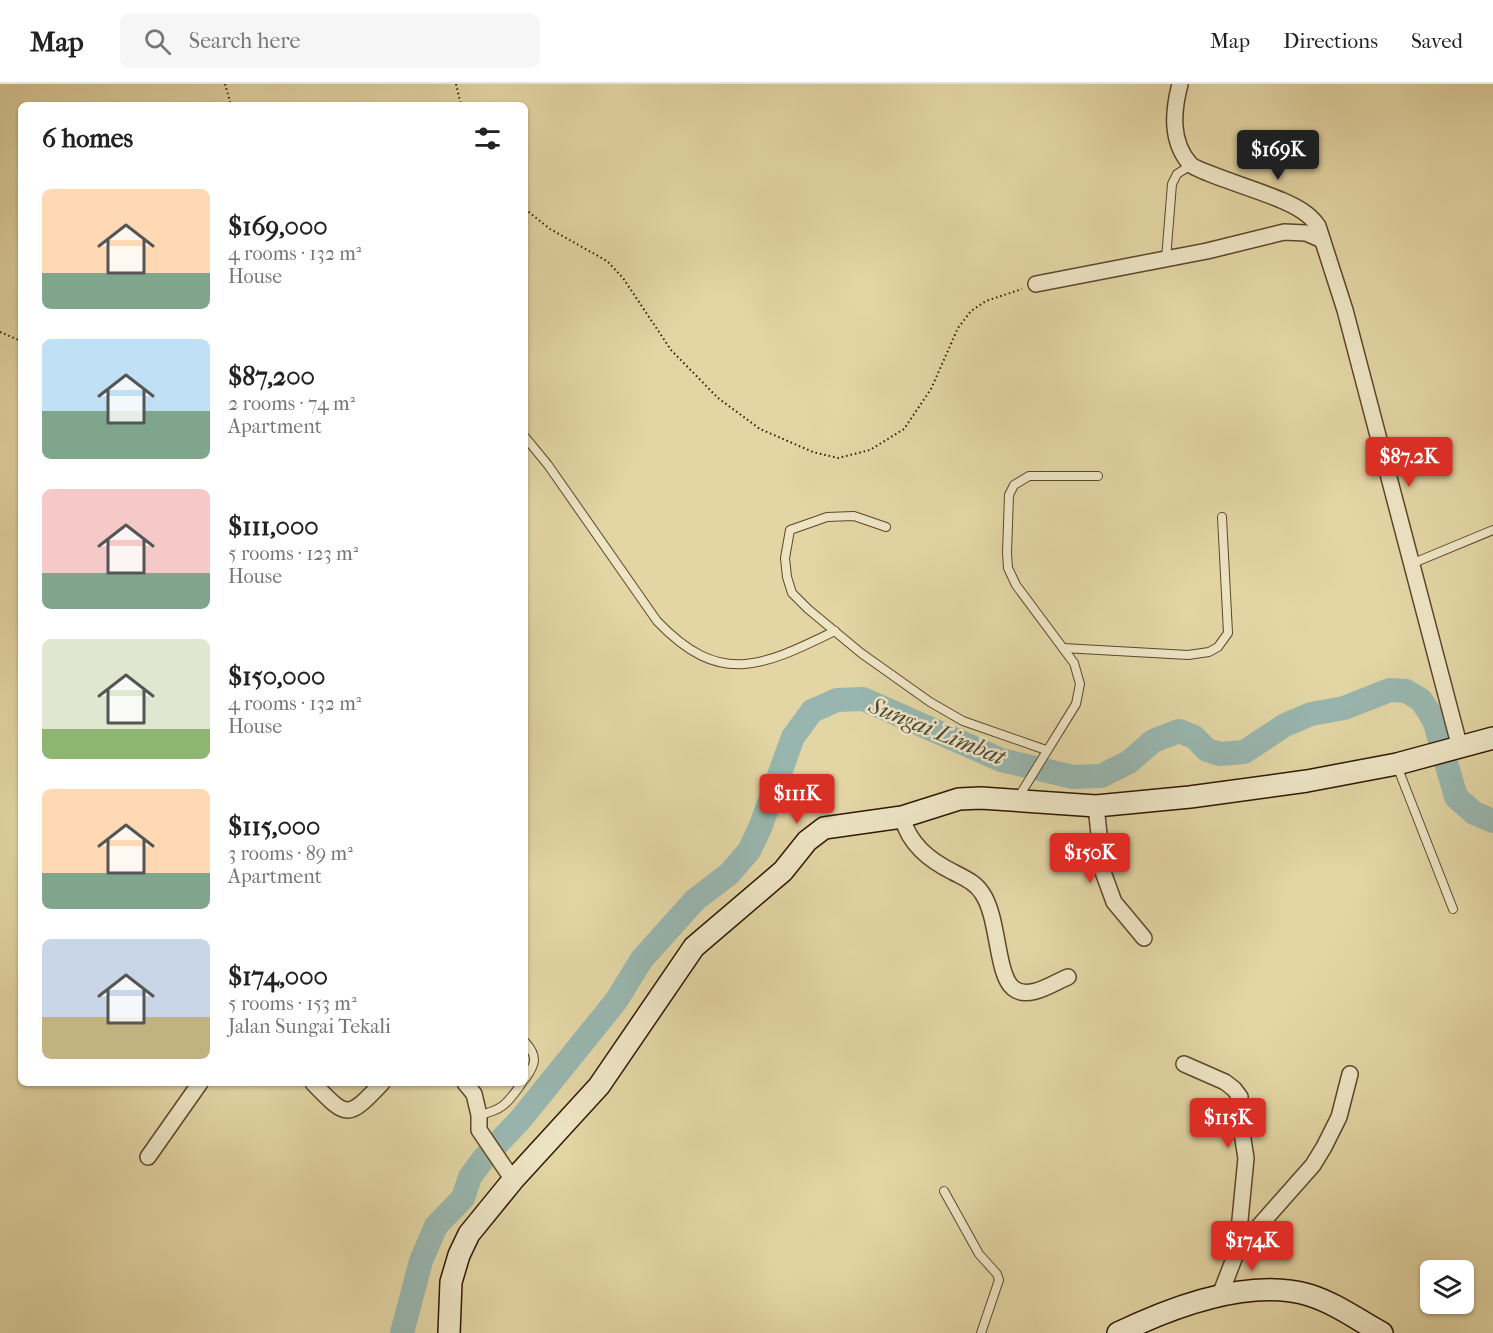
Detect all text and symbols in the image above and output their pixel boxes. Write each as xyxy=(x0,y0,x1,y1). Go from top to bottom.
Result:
search box xyxy=(120,14,540,68)
text: Map xyxy=(30,25,84,58)
icon: search xyxy=(141,25,174,58)
text: Search here xyxy=(189,28,300,54)
text: Map xyxy=(1210,29,1250,53)
text: Directions xyxy=(1283,29,1378,53)
text: Saved xyxy=(1411,29,1463,53)
icon: filters xyxy=(471,122,504,155)
text: 6 homes xyxy=(42,123,133,154)
pin: $169K xyxy=(1236,130,1320,181)
text: $169K xyxy=(1251,138,1305,161)
text: $169,000 xyxy=(228,211,328,242)
icon: home xyxy=(90,213,162,285)
text: 4 rooms · 132 m² xyxy=(228,242,361,265)
text: House xyxy=(228,265,282,288)
text: $87,200 xyxy=(228,361,315,392)
icon: home xyxy=(90,363,162,435)
text: 2 rooms · 74 m² xyxy=(228,392,355,415)
text: Apartment xyxy=(228,415,322,438)
pin: $87.2K xyxy=(1360,437,1458,488)
text: $87.2K xyxy=(1379,445,1439,468)
text: $111,000 xyxy=(228,511,319,542)
icon: home xyxy=(90,513,162,585)
text: 5 rooms · 123 m² xyxy=(228,542,358,565)
text: House xyxy=(228,565,282,588)
text: $150,000 xyxy=(228,661,325,692)
icon: home xyxy=(90,663,162,735)
water label: Sungai Limbat xyxy=(864,691,1011,772)
text: 4 rooms · 132 m² xyxy=(228,692,361,715)
text: House xyxy=(228,715,282,738)
pin: $111K xyxy=(755,774,839,825)
text: $111K xyxy=(774,782,820,805)
text: $115,000 xyxy=(228,811,320,842)
icon: home xyxy=(90,813,162,885)
pin: $150K xyxy=(1048,833,1132,884)
text: $150K xyxy=(1064,841,1116,864)
text: 3 rooms · 89 m² xyxy=(228,842,353,865)
text: Apartment xyxy=(228,865,322,888)
text: $174,000 xyxy=(228,961,328,992)
icon: home xyxy=(90,963,162,1035)
text: 5 rooms · 153 m² xyxy=(228,992,357,1015)
text: Jalan Sungai Tekali xyxy=(228,1015,391,1038)
pin: $115K xyxy=(1186,1098,1270,1149)
text: $115K xyxy=(1204,1106,1252,1129)
pin: $174K xyxy=(1210,1221,1294,1272)
text: $174K xyxy=(1225,1229,1279,1252)
map controls xyxy=(1420,1260,1474,1314)
button: layers xyxy=(1420,1260,1474,1314)

